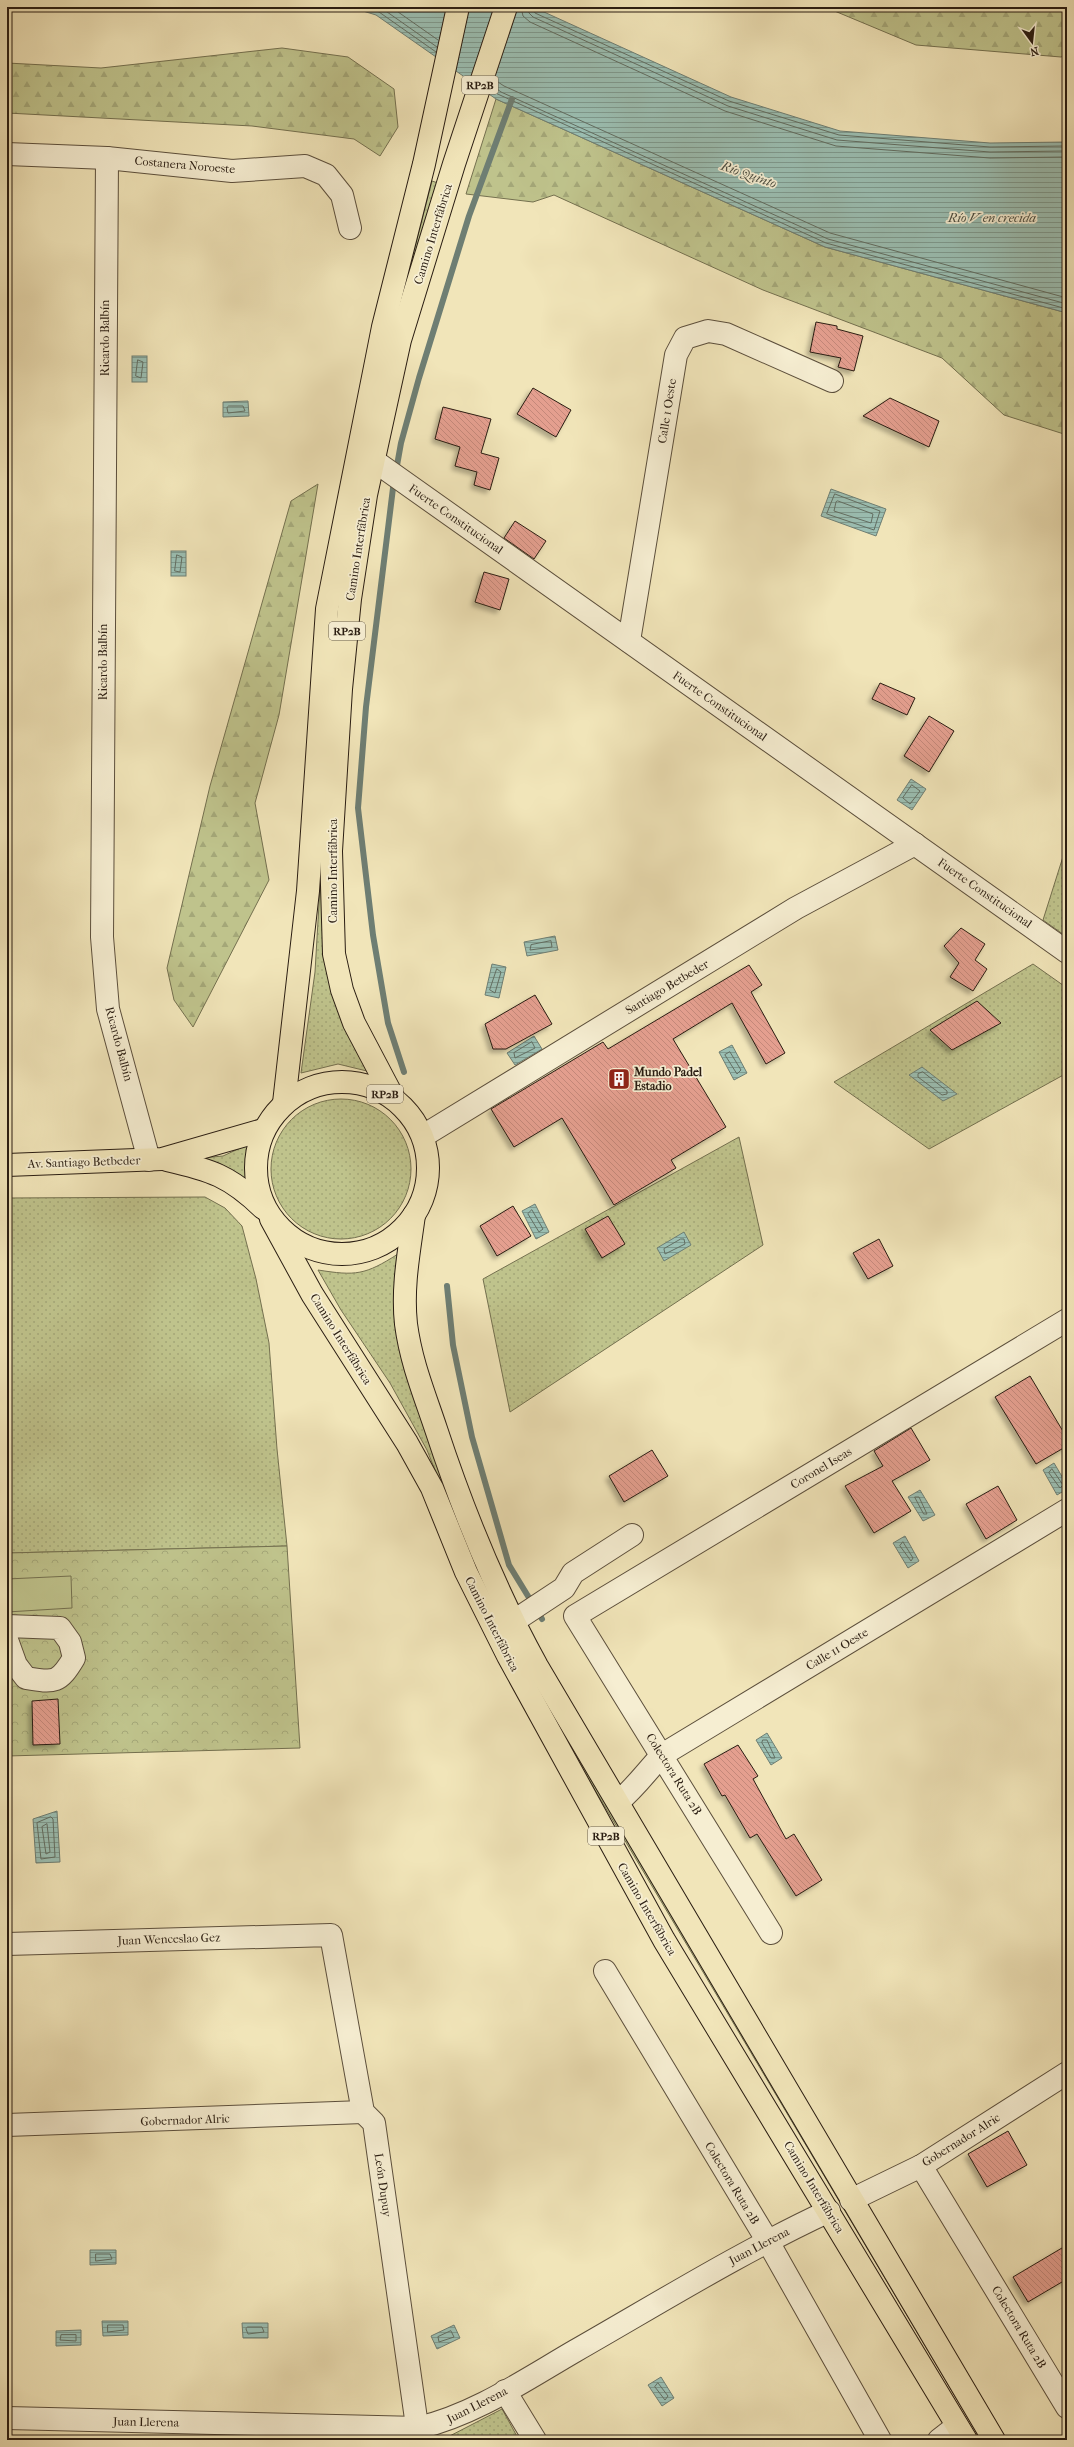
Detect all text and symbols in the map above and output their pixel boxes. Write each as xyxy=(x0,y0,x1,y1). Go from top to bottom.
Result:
north arrow xyxy=(1012,22,1052,62)
text: N xyxy=(1028,44,1040,59)
road number: RP2B xyxy=(462,76,498,94)
street label: Costanera Noroeste xyxy=(134,154,236,176)
water label: Río Quinto xyxy=(718,158,779,192)
street label: Camino Interfábrica xyxy=(411,181,455,286)
water label: Río V en crecida xyxy=(947,210,1036,225)
street label: Ricardo Balbín xyxy=(98,300,112,376)
street label: Calle 1 Oeste xyxy=(655,377,679,445)
street label: Fuerte Constitucional xyxy=(406,481,506,557)
street label: Camino Interfábrica xyxy=(343,496,373,602)
road number: RP2B xyxy=(329,622,365,640)
street label: Ricardo Balbín xyxy=(96,624,110,700)
street label: Fuerte Constitucional xyxy=(670,668,770,744)
street label: Camino Interfábrica xyxy=(326,818,340,923)
street label: Fuerte Constitucional xyxy=(935,855,1035,931)
street label: Santiago Betbeder xyxy=(623,956,712,1017)
street label: Ricardo Balbín xyxy=(102,1005,136,1083)
place label: Mundo Padel Estadio xyxy=(633,1065,703,1093)
building icon: Mundo Padel Estadio xyxy=(606,1066,632,1092)
road number: RP2B xyxy=(367,1085,403,1103)
street label: Av. Santiago Betbeder xyxy=(26,1153,142,1171)
street label: Camino Interfábrica xyxy=(307,1291,375,1387)
street label: Coronel Iseas xyxy=(788,1444,855,1492)
street label: Camino Interfábrica xyxy=(462,1574,522,1674)
street label: Calle 11 Oeste xyxy=(803,1625,871,1673)
street label: Colectora Ruta 2B xyxy=(643,1731,705,1818)
road number: RP2B xyxy=(588,1827,624,1845)
street label: Camino Interfábrica xyxy=(615,1860,679,1958)
street label: Juan Wenceslao Gez xyxy=(116,1930,221,1948)
street label: Gobernador Alric xyxy=(919,2110,1003,2170)
street label: Gobernador Alric xyxy=(140,2111,230,2129)
street label: Colectora Ruta 2B xyxy=(702,2139,762,2227)
street label: Camino Interfábrica xyxy=(781,2139,847,2236)
street label: León Dupuy xyxy=(372,2152,394,2218)
street label: Juan Llerena xyxy=(726,2224,792,2268)
street label: Colectora Ruta 2B xyxy=(989,2283,1049,2371)
street label: Juan Llerena xyxy=(444,2384,510,2427)
street label: Juan Llerena xyxy=(112,2414,180,2430)

